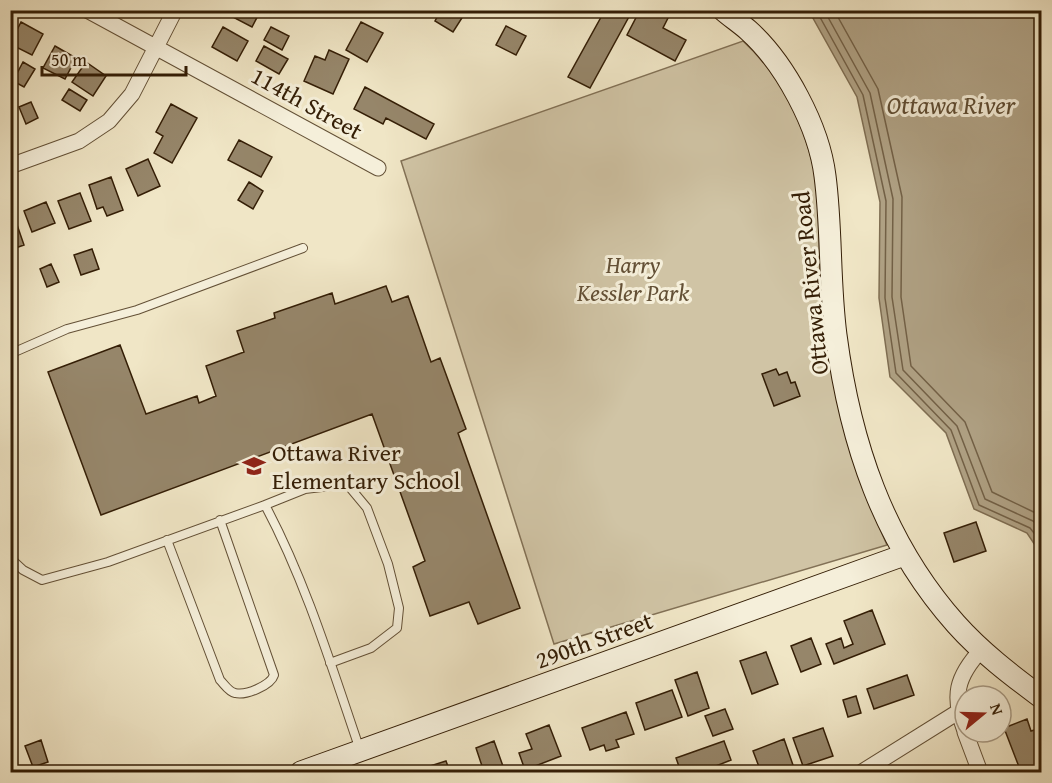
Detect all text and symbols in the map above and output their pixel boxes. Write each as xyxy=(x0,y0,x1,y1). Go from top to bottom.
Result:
scale bar xyxy=(42,39,186,77)
text: 50 m xyxy=(51,46,87,73)
street label: 114th Street xyxy=(245,58,370,148)
water label: Ottawa River xyxy=(887,85,1017,124)
street label: Ottawa River Road xyxy=(783,189,837,377)
park label: Harry Kessler Park xyxy=(576,247,689,310)
place label: Ottawa River Elementary School xyxy=(272,435,460,498)
school or university icon: Ottawa River Elementary School xyxy=(241,453,267,479)
street label: 290th Street xyxy=(530,602,658,677)
north arrow xyxy=(953,684,1013,744)
text: N xyxy=(984,700,1010,718)

